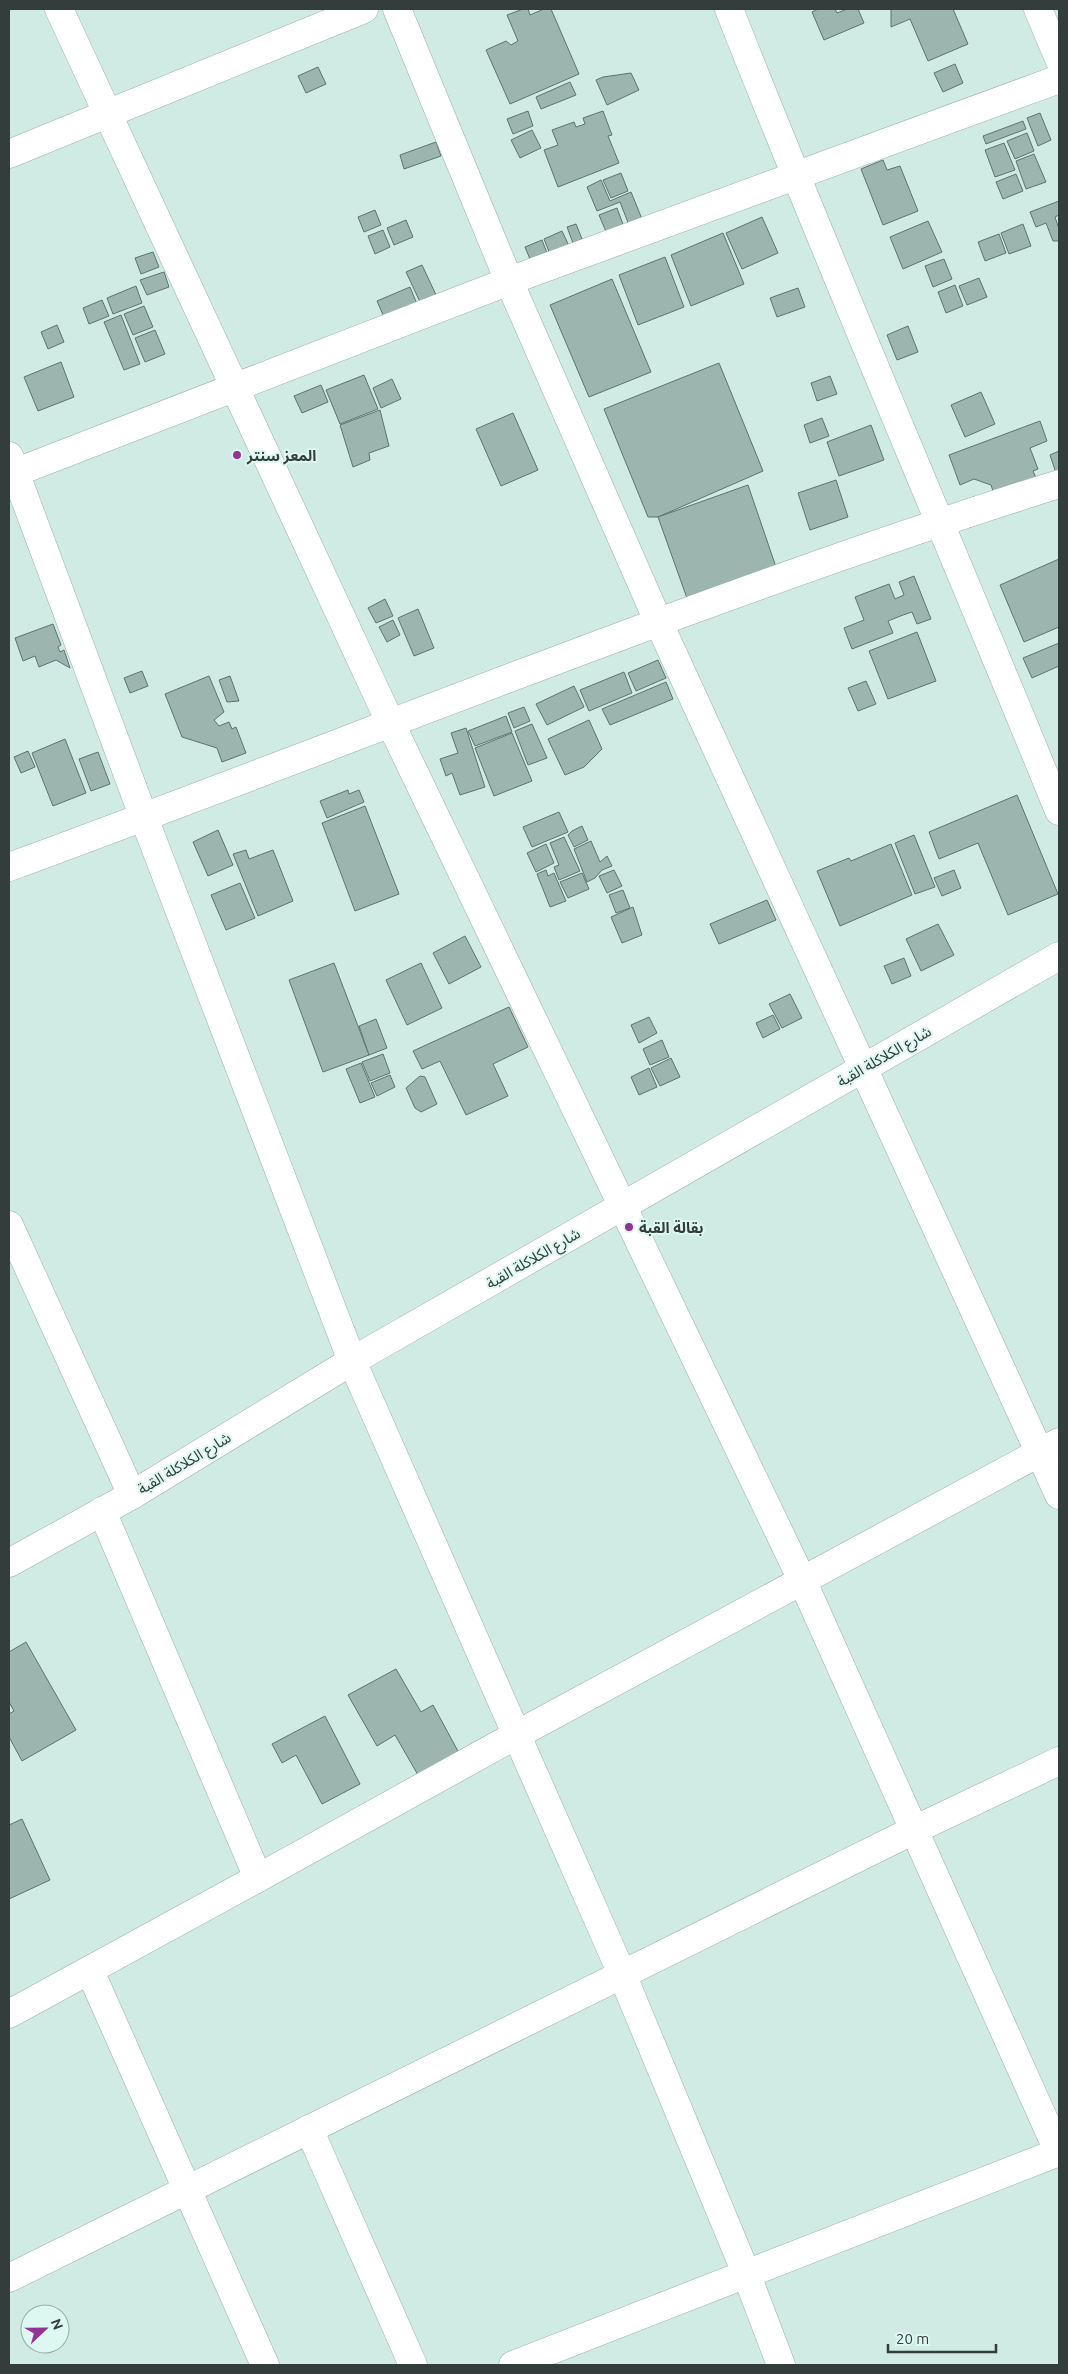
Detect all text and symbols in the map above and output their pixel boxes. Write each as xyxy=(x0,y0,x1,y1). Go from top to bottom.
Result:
place label: المعز سنتر xyxy=(246,447,316,465)
marker: المعز سنتر xyxy=(231,449,243,461)
street label: شارع الكلاكلة القبة xyxy=(834,1022,936,1093)
place label: بقالة القبة xyxy=(639,1219,703,1236)
marker: بقالة القبة xyxy=(623,1221,635,1233)
street label: شارع الكلاكلة القبة xyxy=(483,1224,585,1295)
street label: شارع الكلاكلة القبة xyxy=(134,1428,236,1501)
north arrow xyxy=(20,2304,70,2354)
text: N xyxy=(48,2316,66,2332)
scale bar xyxy=(888,2322,996,2354)
text: 20 m xyxy=(896,2330,929,2347)

